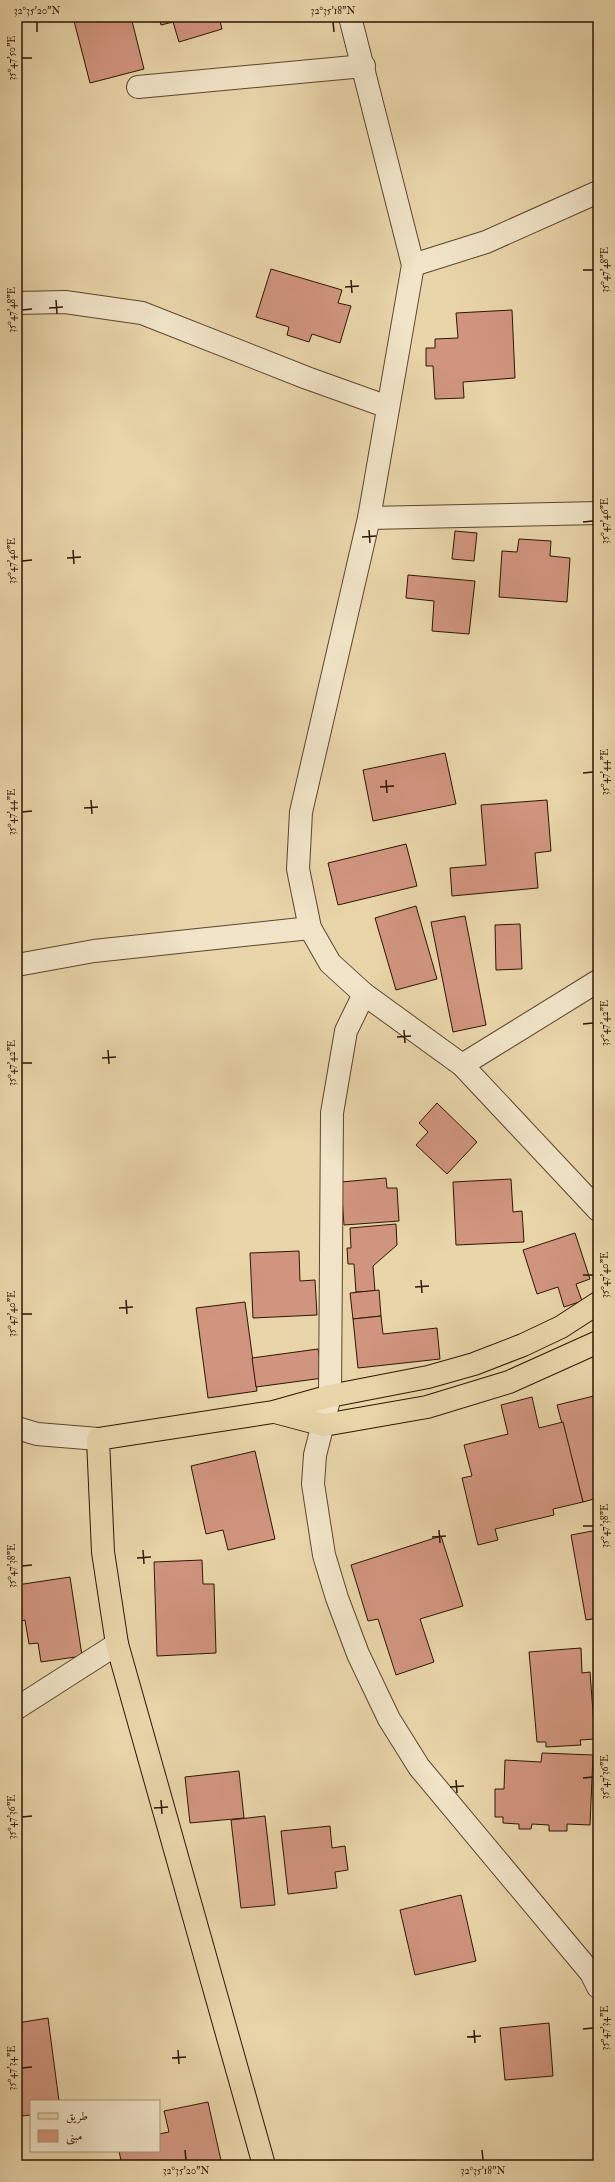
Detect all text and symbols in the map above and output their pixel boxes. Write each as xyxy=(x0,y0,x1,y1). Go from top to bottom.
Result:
text: 32°35'20"N xyxy=(14,5,60,17)
text: 32°35'18"N xyxy=(311,5,355,17)
text: 35°47'50"E xyxy=(6,35,18,81)
text: 35°47'48"E xyxy=(599,247,611,293)
text: 35°47'48"E xyxy=(6,287,18,333)
text: 35°47'46"E xyxy=(599,498,611,544)
text: 35°47'46"E xyxy=(6,538,18,584)
text: 35°47'44"E xyxy=(599,749,611,795)
text: 35°47'44"E xyxy=(6,789,18,835)
text: 35°47'42"E xyxy=(599,1000,611,1046)
text: 35°47'42"E xyxy=(6,1040,18,1086)
text: 35°47'40"E xyxy=(599,1252,611,1298)
text: 35°47'40"E xyxy=(6,1291,18,1337)
text: 35°47'38"E xyxy=(599,1504,611,1548)
text: 35°47'38"E xyxy=(6,1544,18,1588)
text: 35°47'36"E xyxy=(599,1755,611,1799)
text: 35°47'36"E xyxy=(6,1795,18,1839)
text: 35°47'34"E xyxy=(599,2006,611,2050)
text: 35°47'34"E xyxy=(6,2046,18,2090)
legend xyxy=(30,2100,160,2152)
text: طريق xyxy=(66,2109,88,2124)
text: مبنى xyxy=(66,2129,82,2145)
text: 32°35'20"N xyxy=(163,2165,209,2177)
text: 32°35'18"N xyxy=(461,2165,505,2177)

